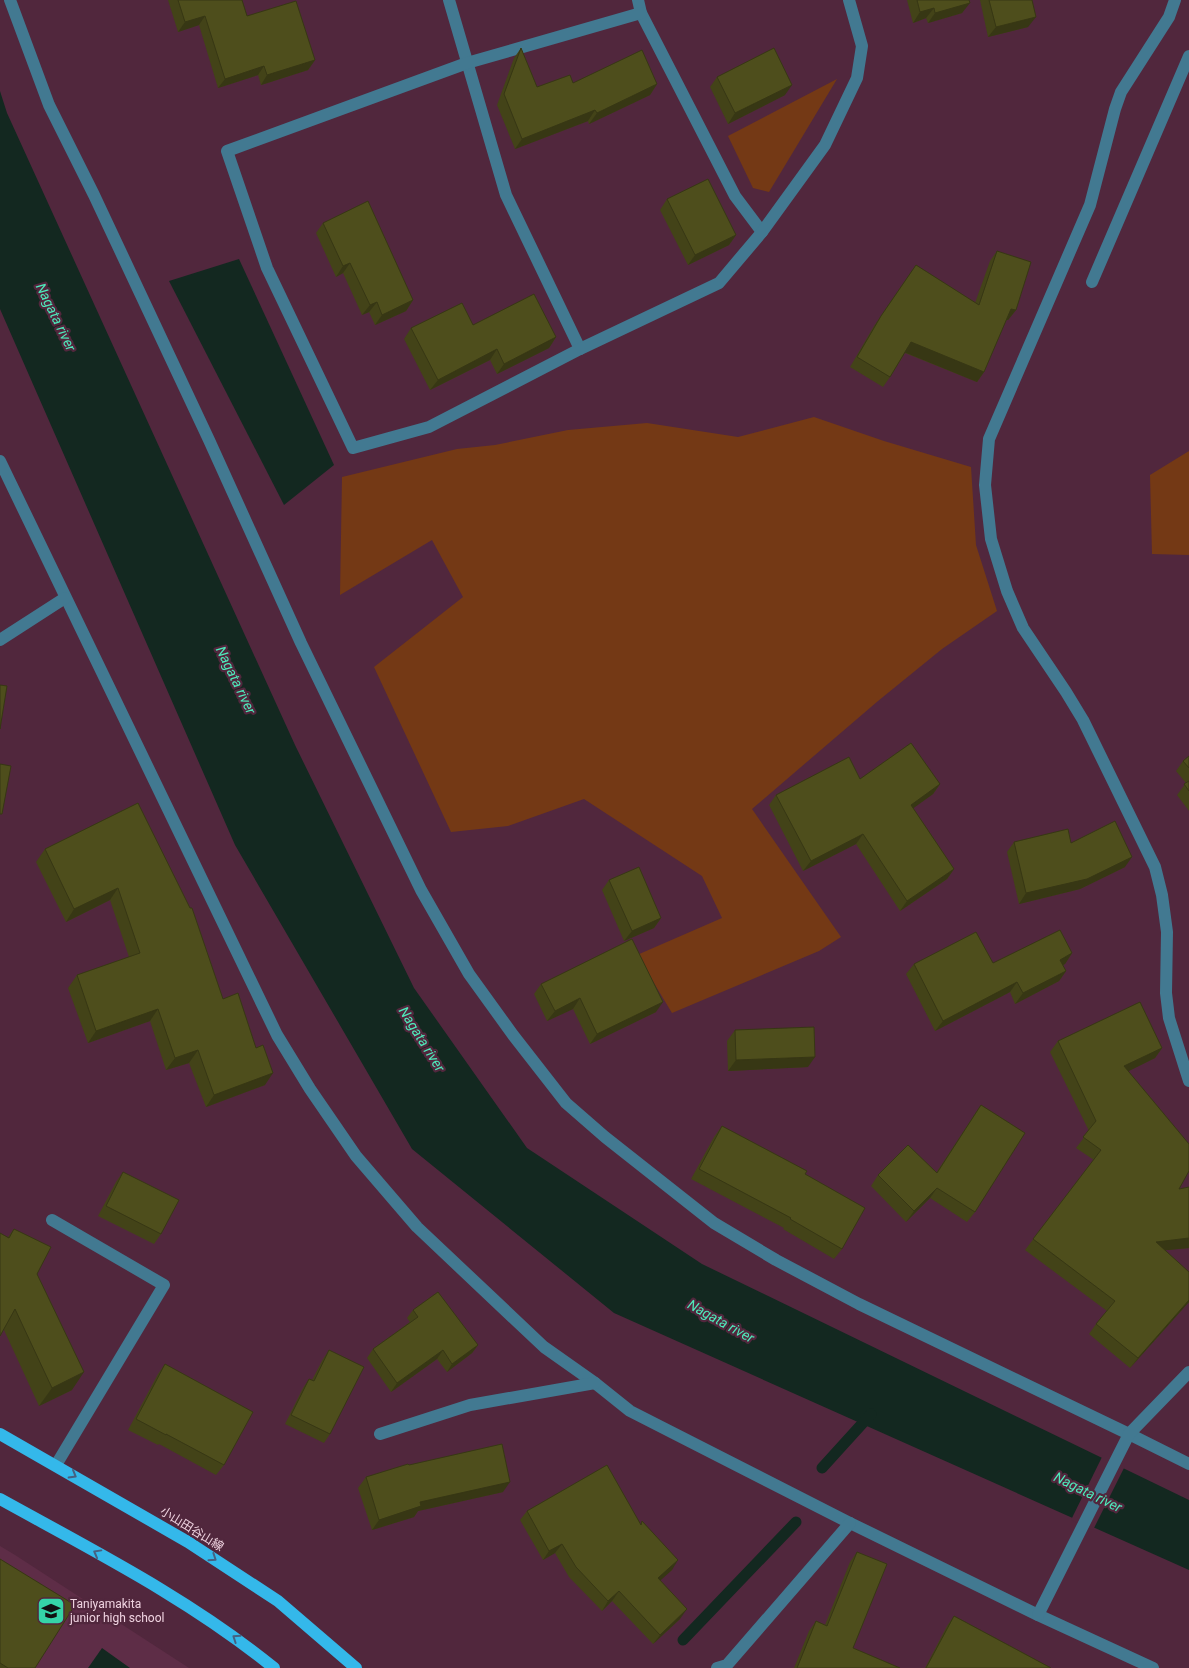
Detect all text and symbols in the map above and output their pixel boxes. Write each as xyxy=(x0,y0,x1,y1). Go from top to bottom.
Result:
water label: Nagata river xyxy=(33,280,79,354)
water label: Nagata river xyxy=(213,643,259,717)
water label: Nagata river xyxy=(396,1004,448,1075)
water label: Nagata river xyxy=(685,1296,757,1346)
one-way arrow xyxy=(68,1468,77,1478)
water label: Nagata river xyxy=(1051,1469,1125,1515)
street label: 小山田谷山線 xyxy=(158,1504,226,1554)
one-way arrow xyxy=(94,1549,103,1559)
one-way arrow xyxy=(207,1552,216,1561)
school or university icon: Taniyamakita junior high school xyxy=(36,1596,66,1626)
place label: Taniyamakita junior high school xyxy=(69,1597,164,1625)
one-way arrow xyxy=(232,1635,241,1644)

